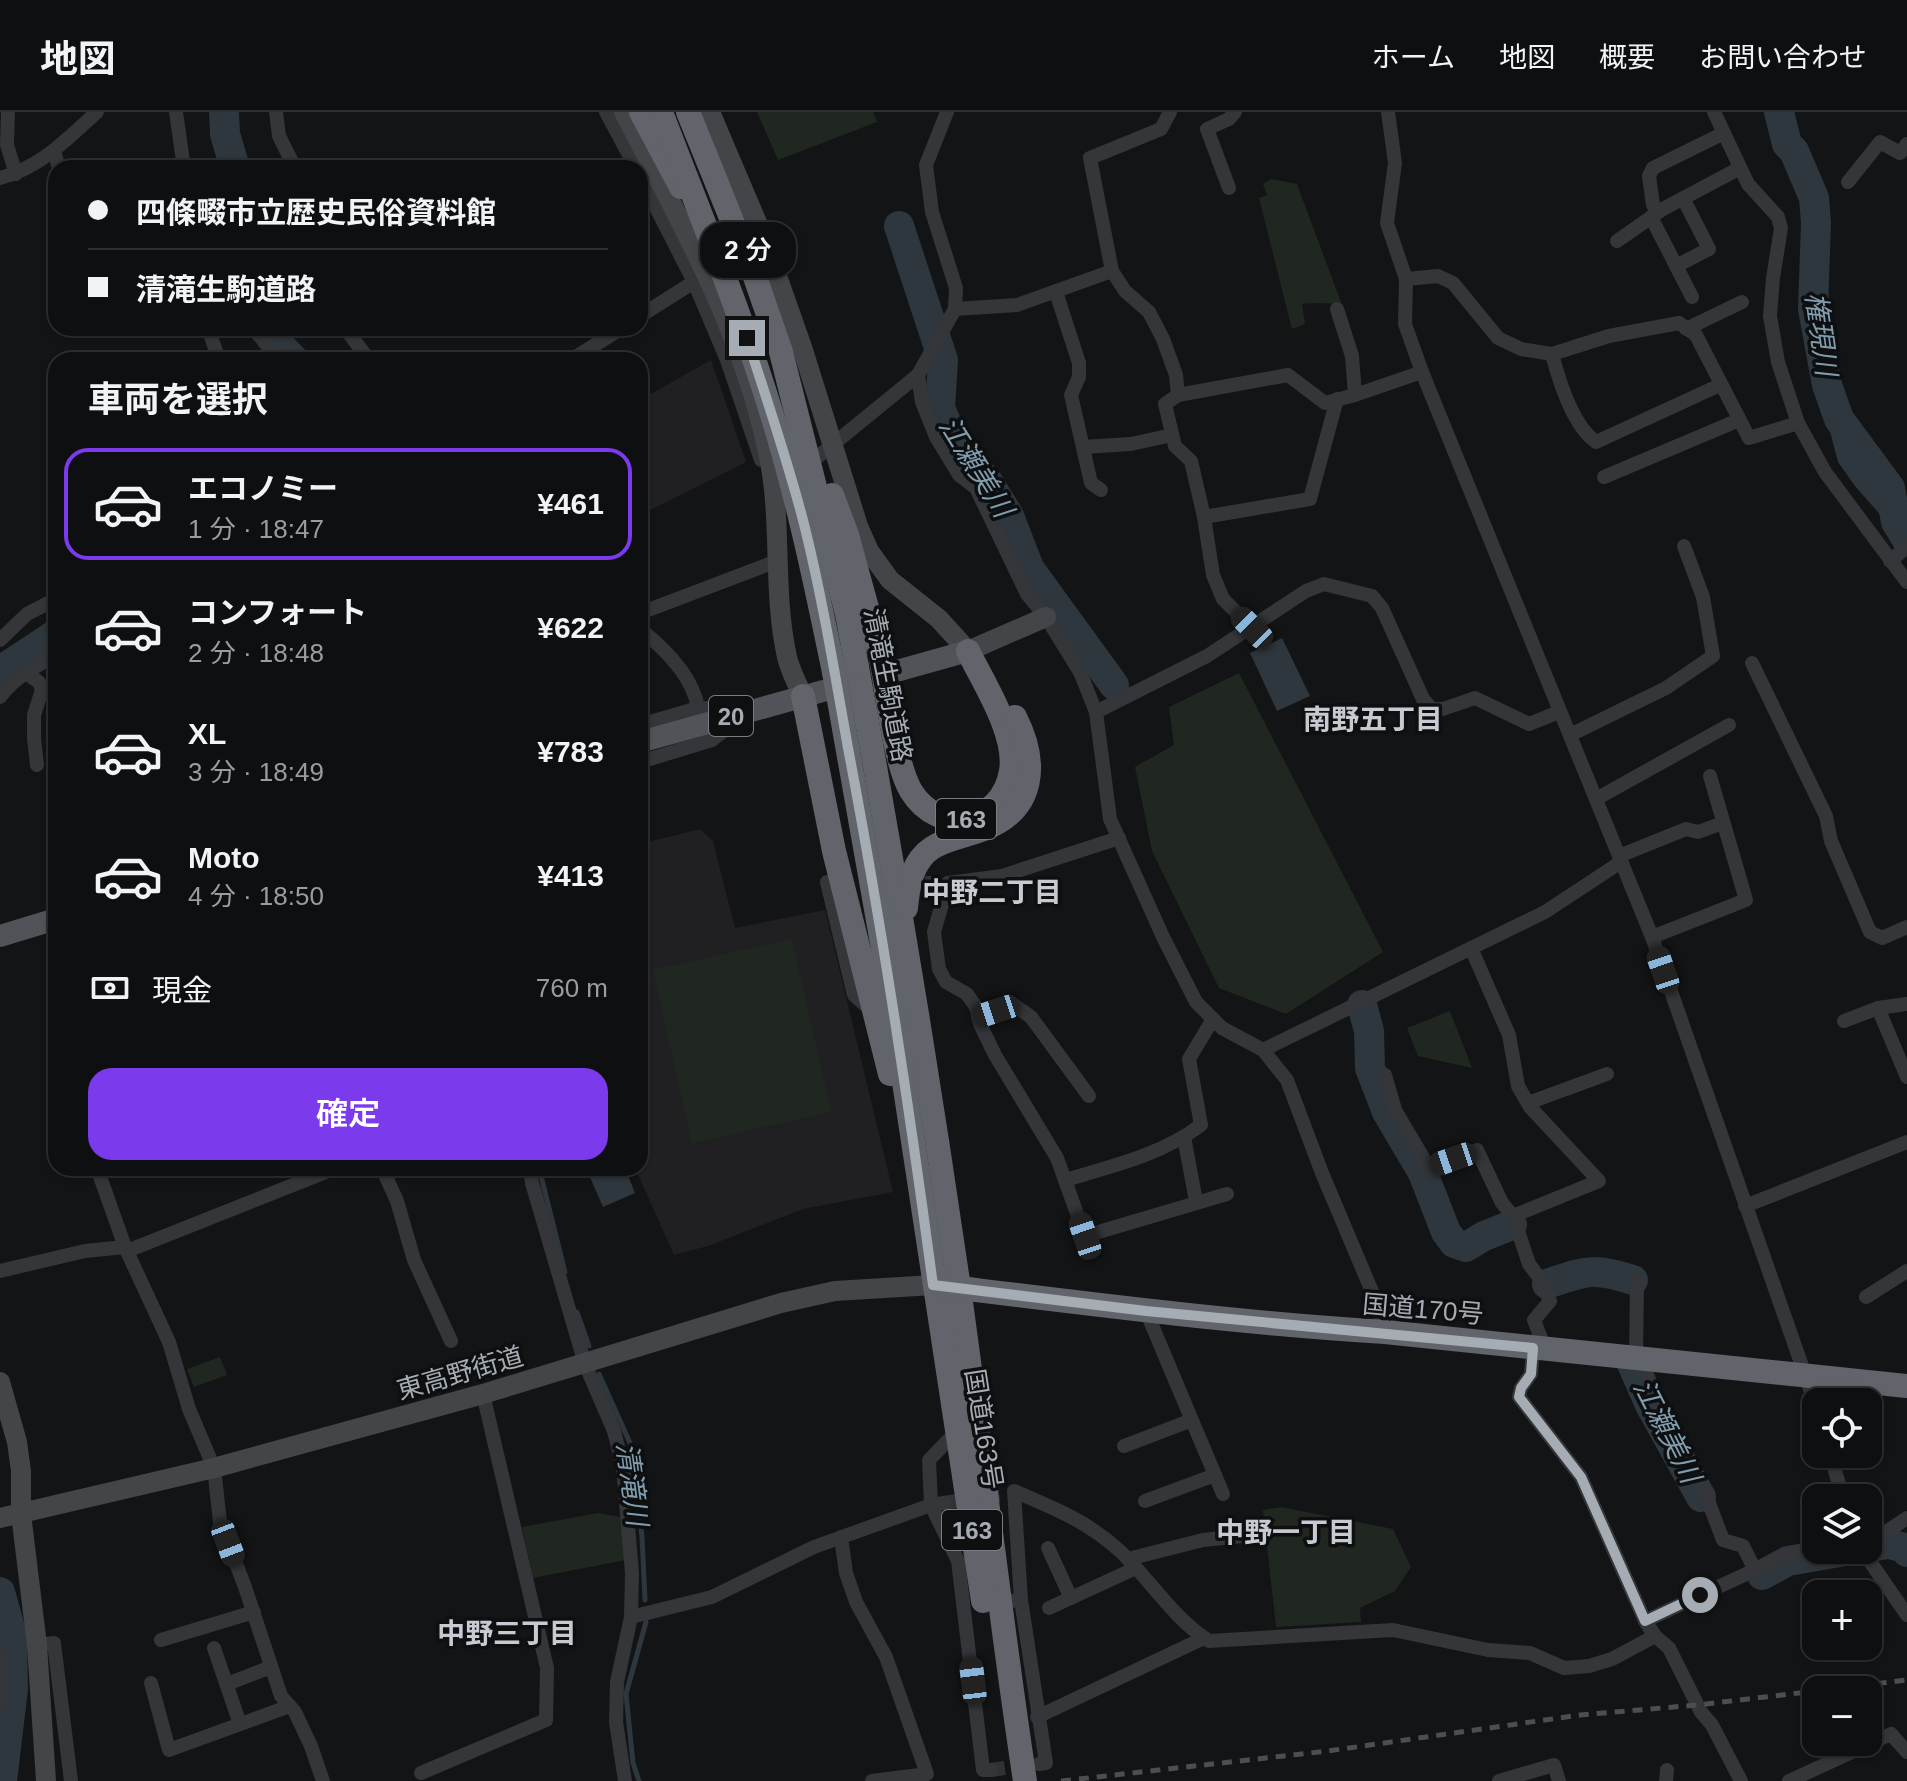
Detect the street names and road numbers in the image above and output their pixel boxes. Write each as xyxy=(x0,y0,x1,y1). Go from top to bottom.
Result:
street label: 清滝生駒道路 xyxy=(858,606,918,764)
road number: 20 xyxy=(709,696,753,736)
road number: 163 xyxy=(936,799,996,839)
street label: 国道170号 xyxy=(1361,1289,1485,1329)
street label: 東高野街道 xyxy=(393,1341,527,1405)
street label: 国道163号 xyxy=(960,1367,1008,1491)
road number: 163 xyxy=(942,1510,1002,1550)

